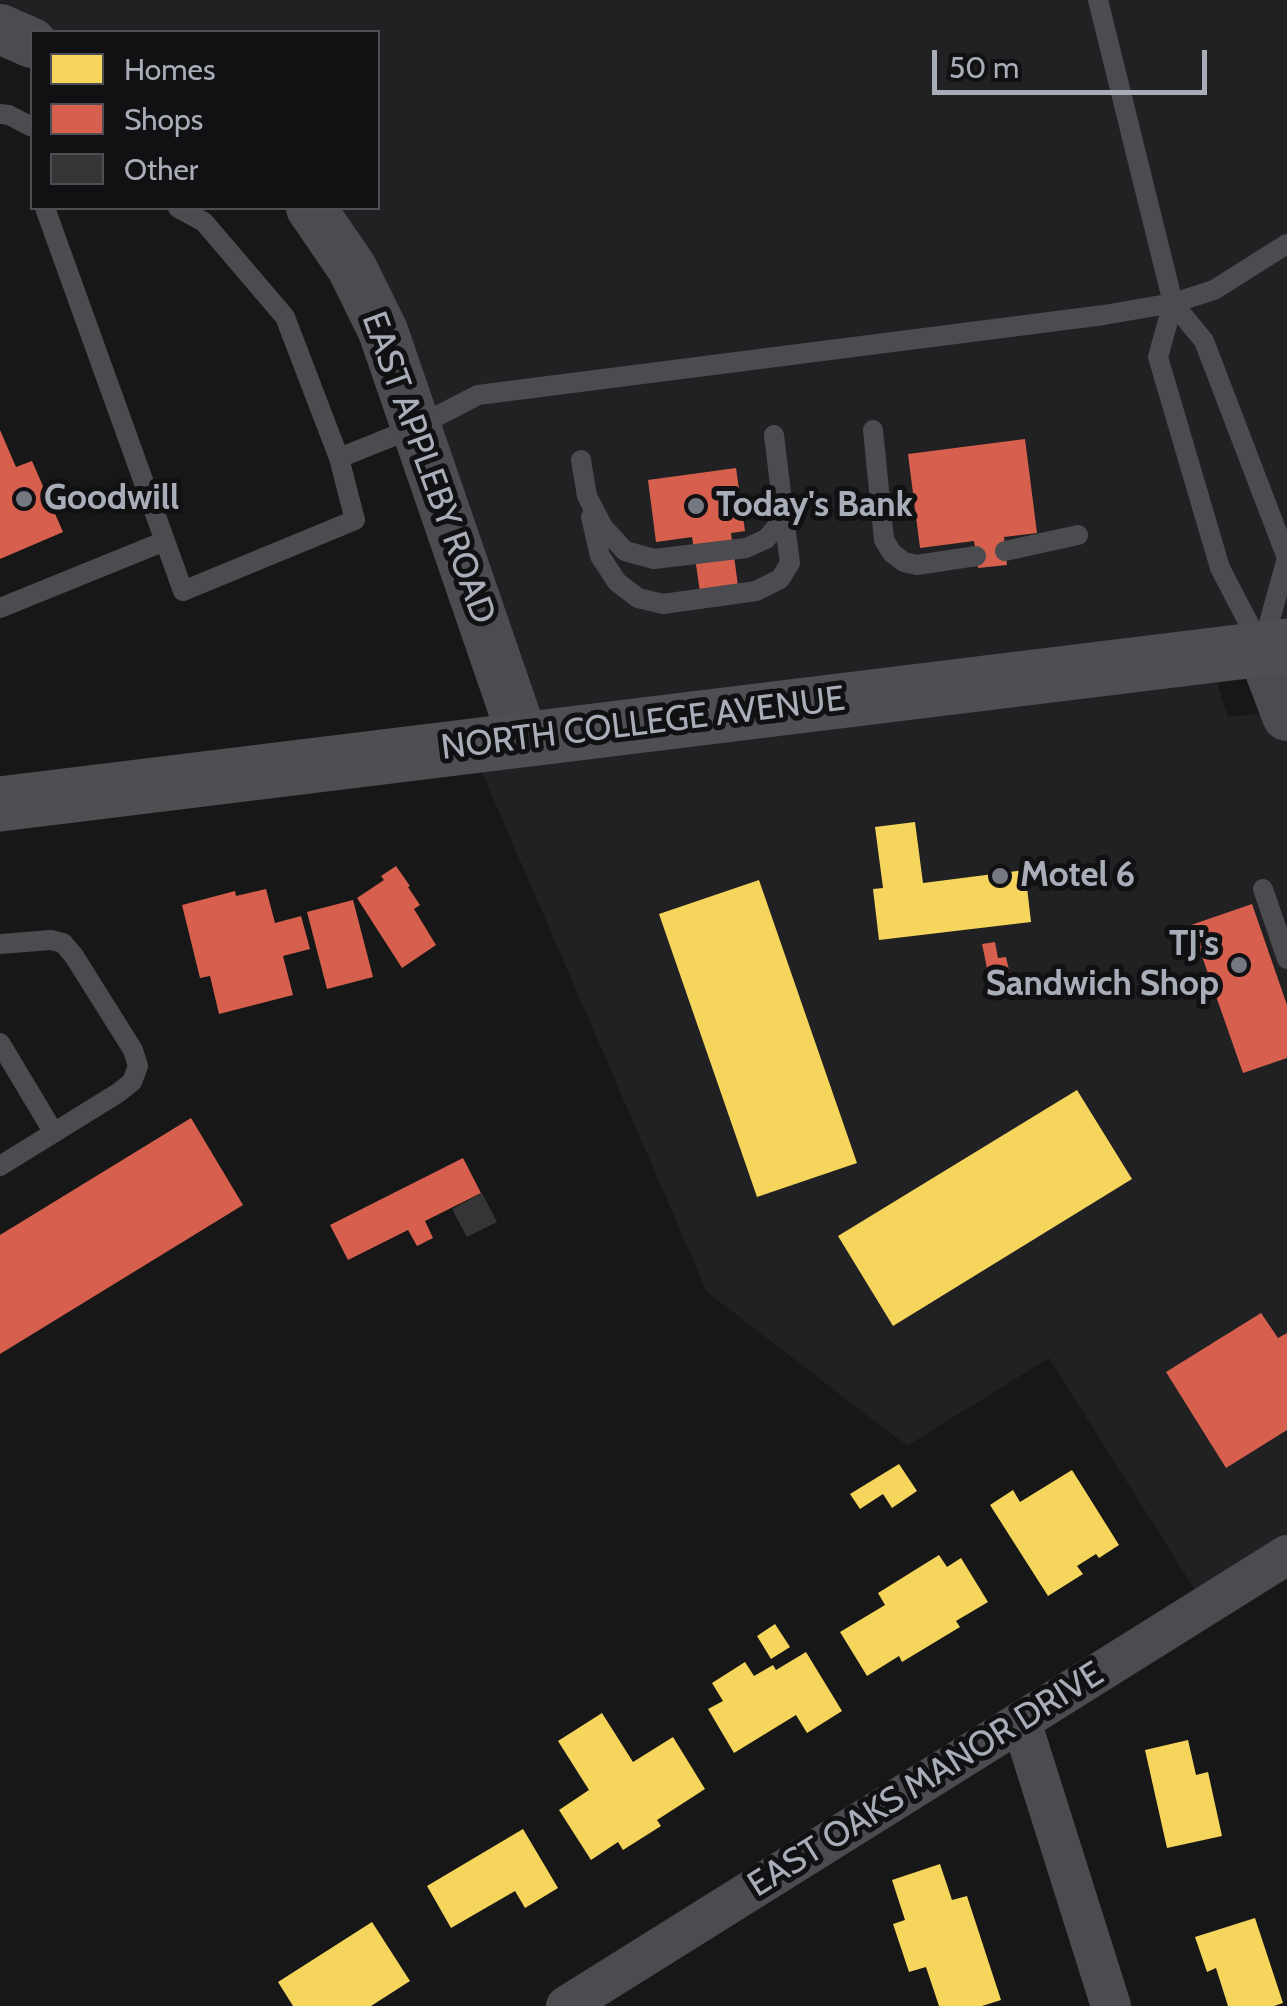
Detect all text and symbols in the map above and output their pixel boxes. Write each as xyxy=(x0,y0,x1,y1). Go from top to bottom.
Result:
legend xyxy=(30,30,380,210)
scale bar xyxy=(937,30,1212,92)
text: 50 m xyxy=(949,49,1019,86)
text: Homes xyxy=(124,51,215,88)
text: Shops xyxy=(124,101,203,138)
text: Other xyxy=(124,151,198,188)
street label: EAST APPLEBY ROAD xyxy=(352,306,504,630)
place label: Goodwill xyxy=(44,478,179,520)
place label: Today's Bank xyxy=(716,485,913,527)
marker: Goodwill xyxy=(13,488,35,510)
marker: Today's Bank xyxy=(685,495,707,517)
street label: NORTH COLLEGE AVENUE xyxy=(439,678,847,770)
place label: Motel 6 xyxy=(1020,855,1135,897)
marker: Motel 6 xyxy=(989,865,1011,887)
place label: TJ's Sandwich Shop xyxy=(986,924,1219,1006)
marker: TJ's Sandwich Shop xyxy=(1228,954,1250,976)
street label: EAST OAKS MANOR DRIVE xyxy=(741,1653,1111,1907)

